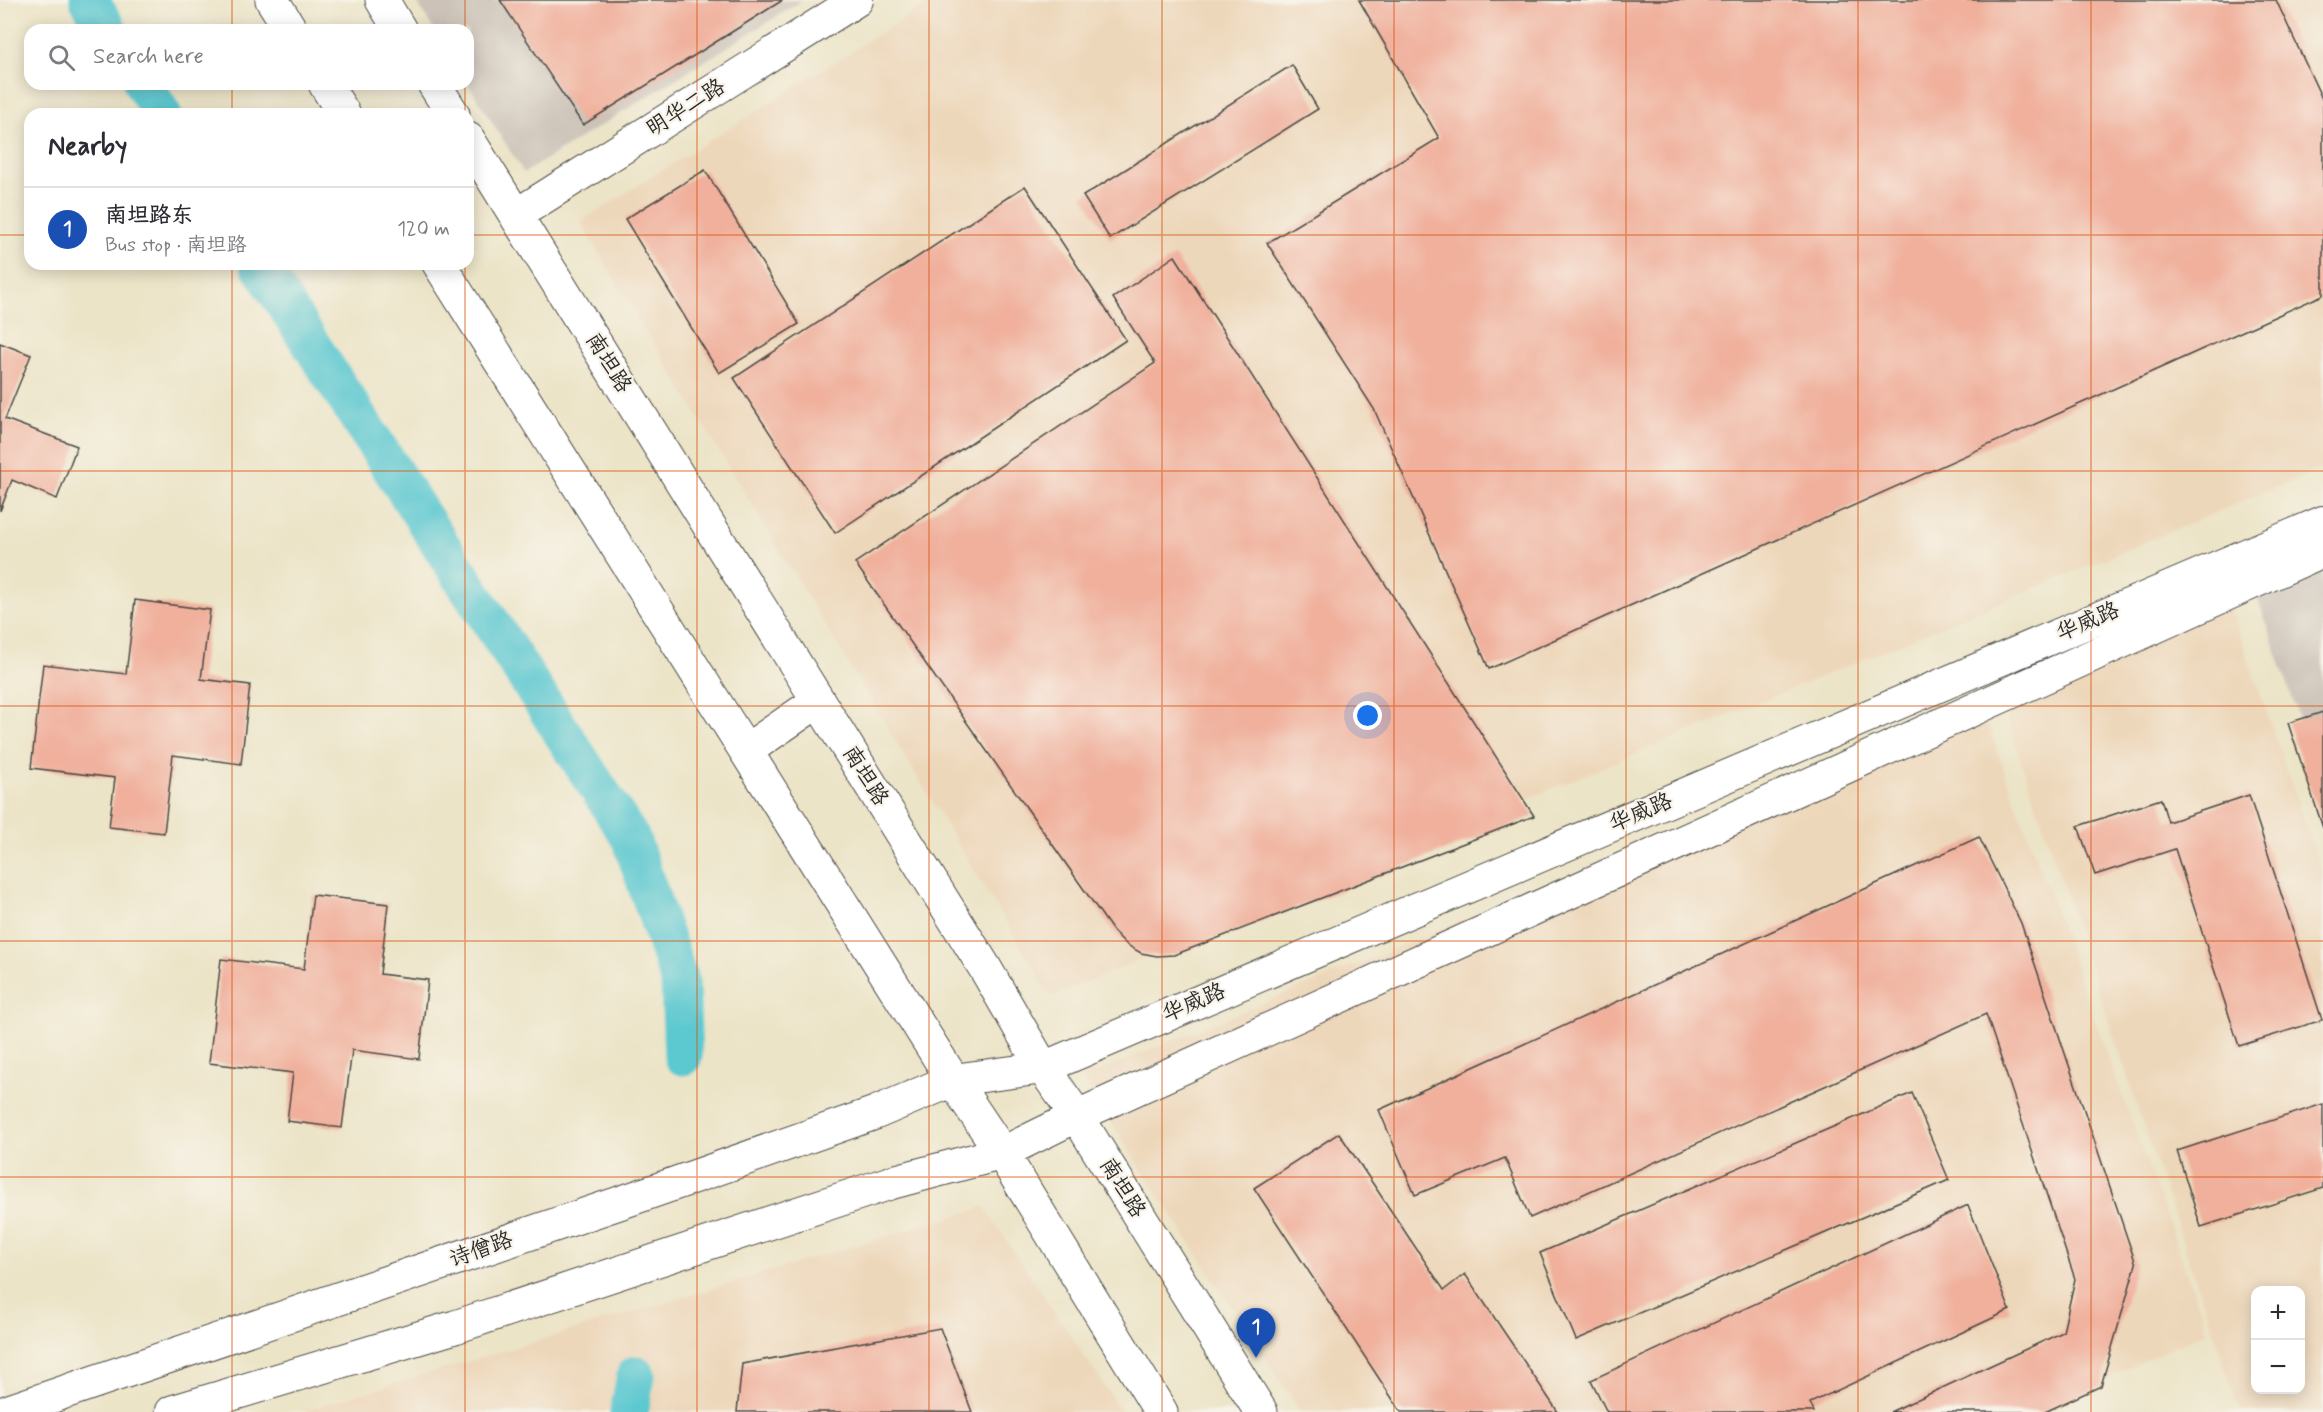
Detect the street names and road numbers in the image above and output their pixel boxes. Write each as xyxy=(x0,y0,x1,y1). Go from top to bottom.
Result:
street label: 明华二路 xyxy=(641,73,731,143)
street label: 南坦路 xyxy=(579,328,637,398)
street label: 华威路 xyxy=(2052,596,2124,648)
street label: 南坦路 xyxy=(836,741,894,811)
street label: 华威路 xyxy=(1605,787,1677,839)
street label: 华威路 xyxy=(1158,977,1230,1029)
street label: 南坦路 xyxy=(1093,1153,1151,1223)
street label: 诗僧路 xyxy=(445,1226,517,1274)

